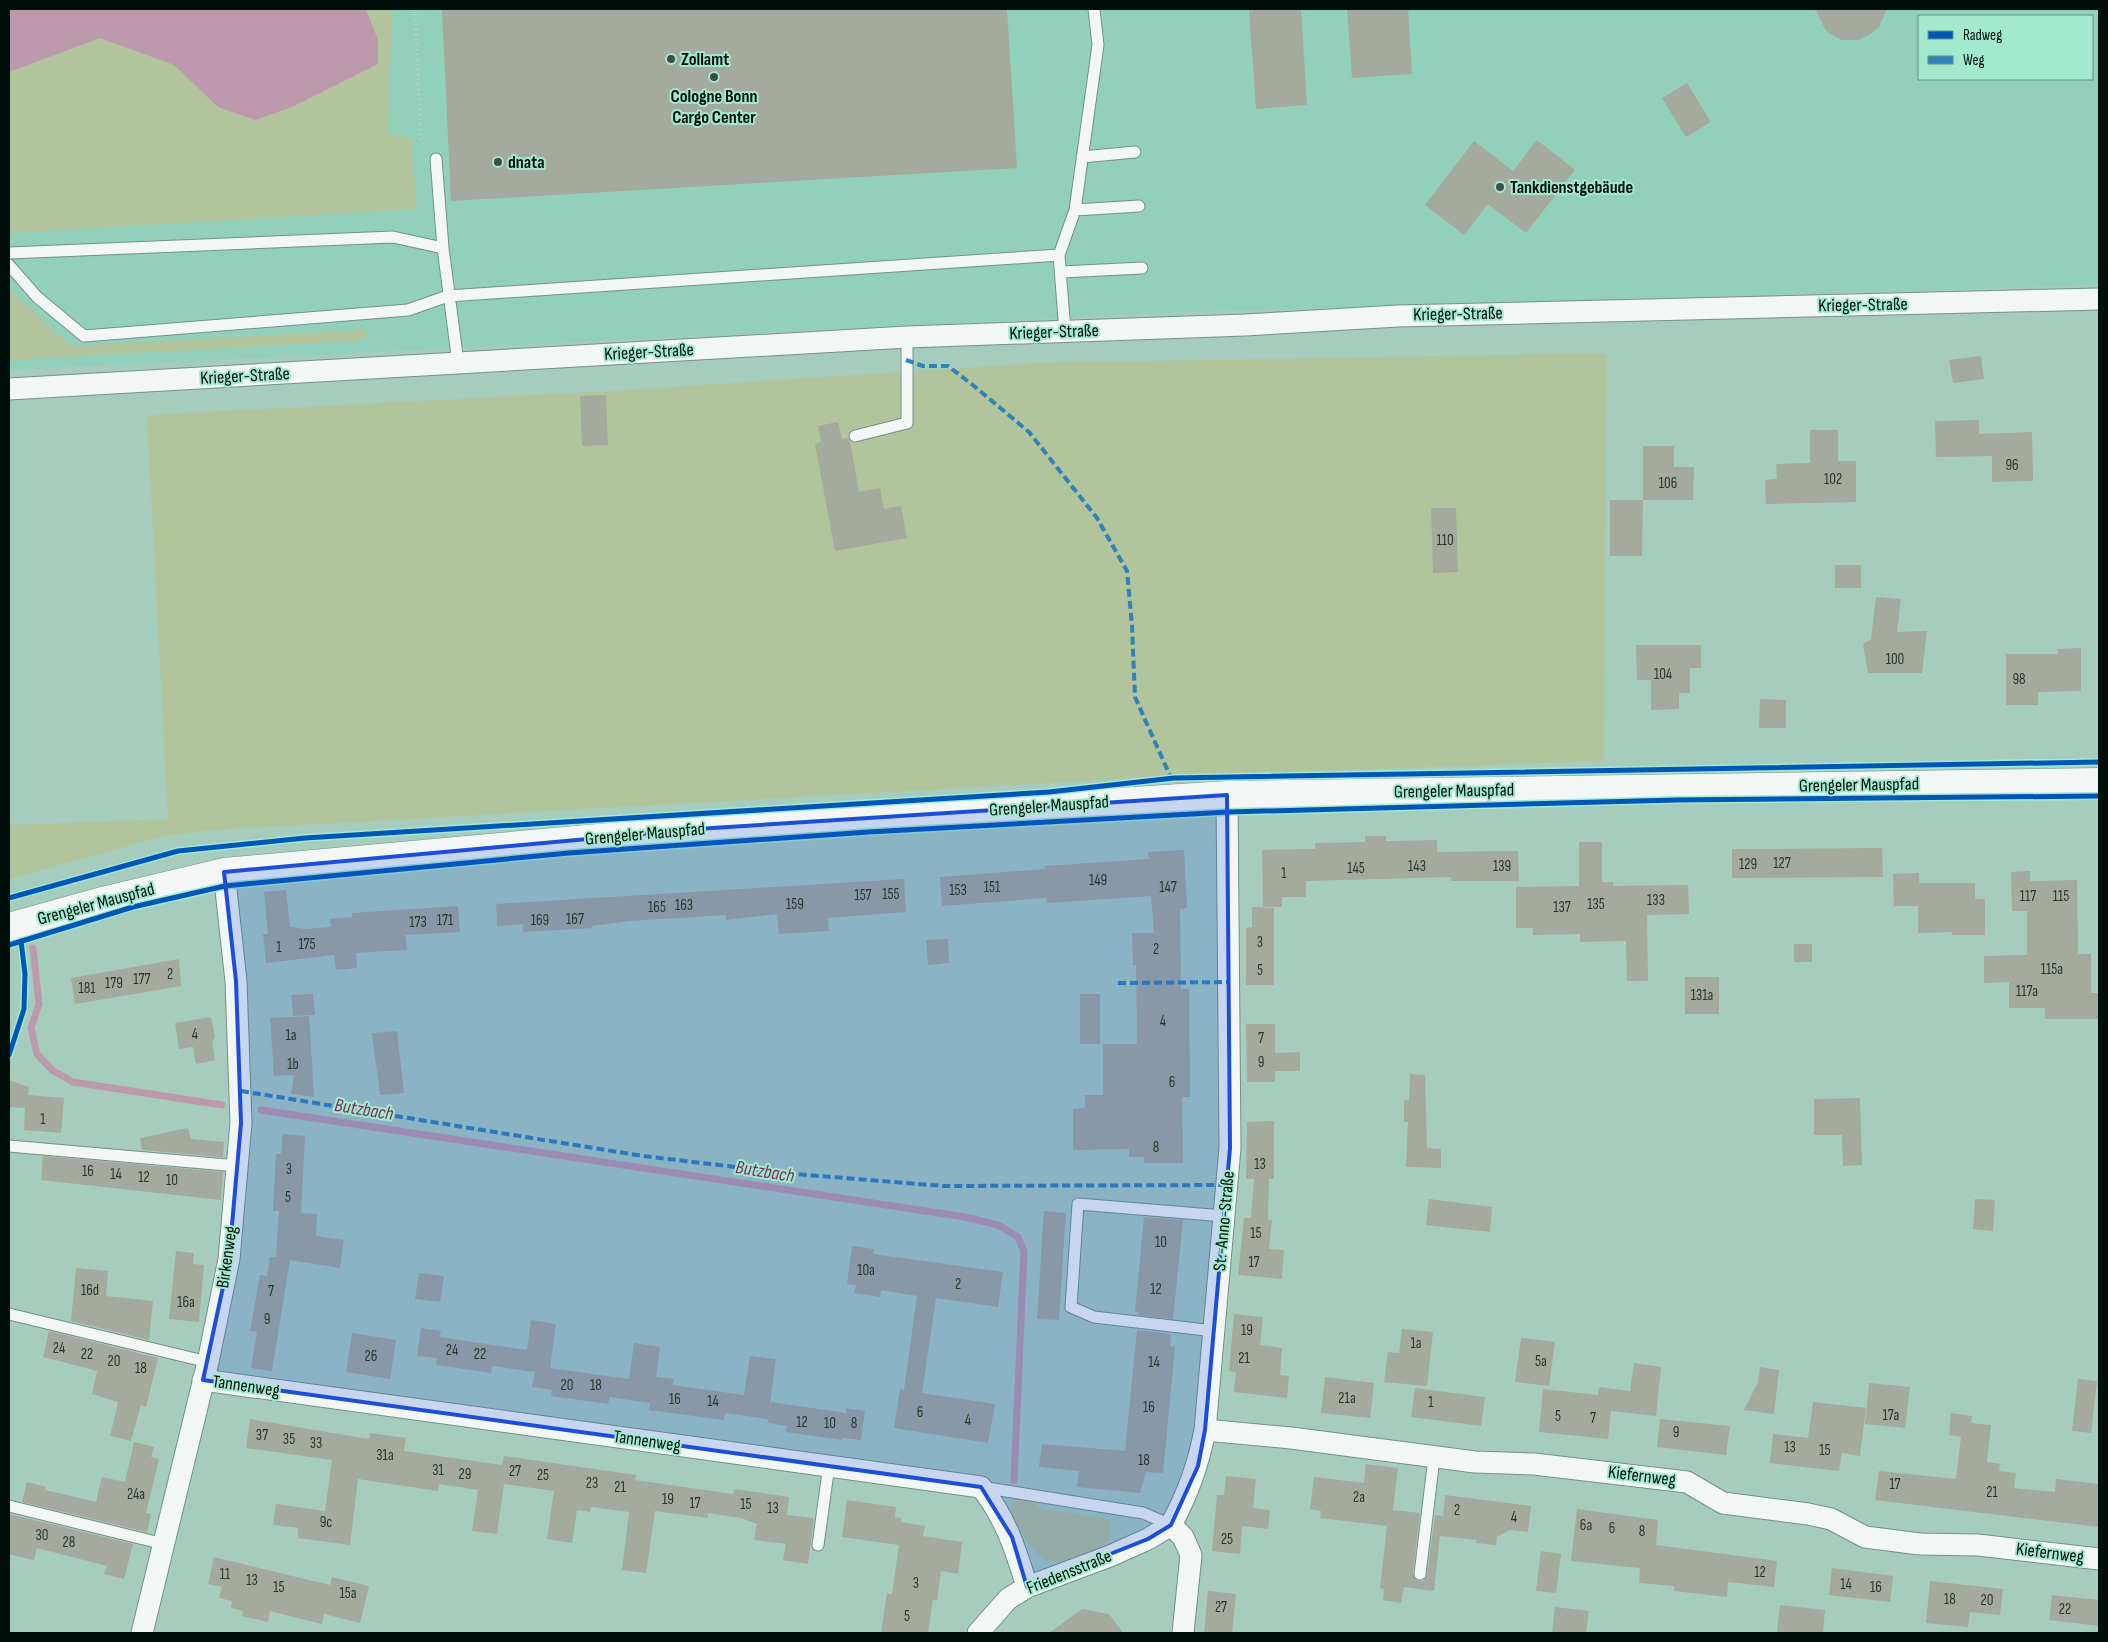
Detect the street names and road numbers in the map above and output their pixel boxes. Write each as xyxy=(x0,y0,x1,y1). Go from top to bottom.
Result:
street label: Krieger-Straße xyxy=(1818,294,1908,316)
street label: Krieger-Straße xyxy=(1413,303,1503,325)
street label: Krieger-Straße xyxy=(1009,320,1099,344)
street label: Krieger-Straße xyxy=(604,339,694,365)
street label: Krieger-Straße xyxy=(200,363,290,389)
street label: Grengeler Mauspfad xyxy=(1799,773,1919,797)
street label: Grengeler Mauspfad xyxy=(1394,779,1514,803)
street label: Grengeler Mauspfad xyxy=(988,791,1110,821)
street label: Grengeler Mauspfad xyxy=(584,818,706,850)
street label: Grengeler Mauspfad xyxy=(35,878,157,930)
street label: St.-Anno-Straße xyxy=(1209,1170,1239,1272)
street label: Birkenweg xyxy=(212,1225,242,1289)
street label: Tannenweg xyxy=(211,1371,281,1401)
street label: Tannenweg xyxy=(612,1426,682,1456)
street label: Kiefernweg xyxy=(1607,1461,1677,1491)
street label: Kiefernweg xyxy=(2015,1538,2085,1568)
street label: Friedensstraße xyxy=(1023,1545,1115,1599)

